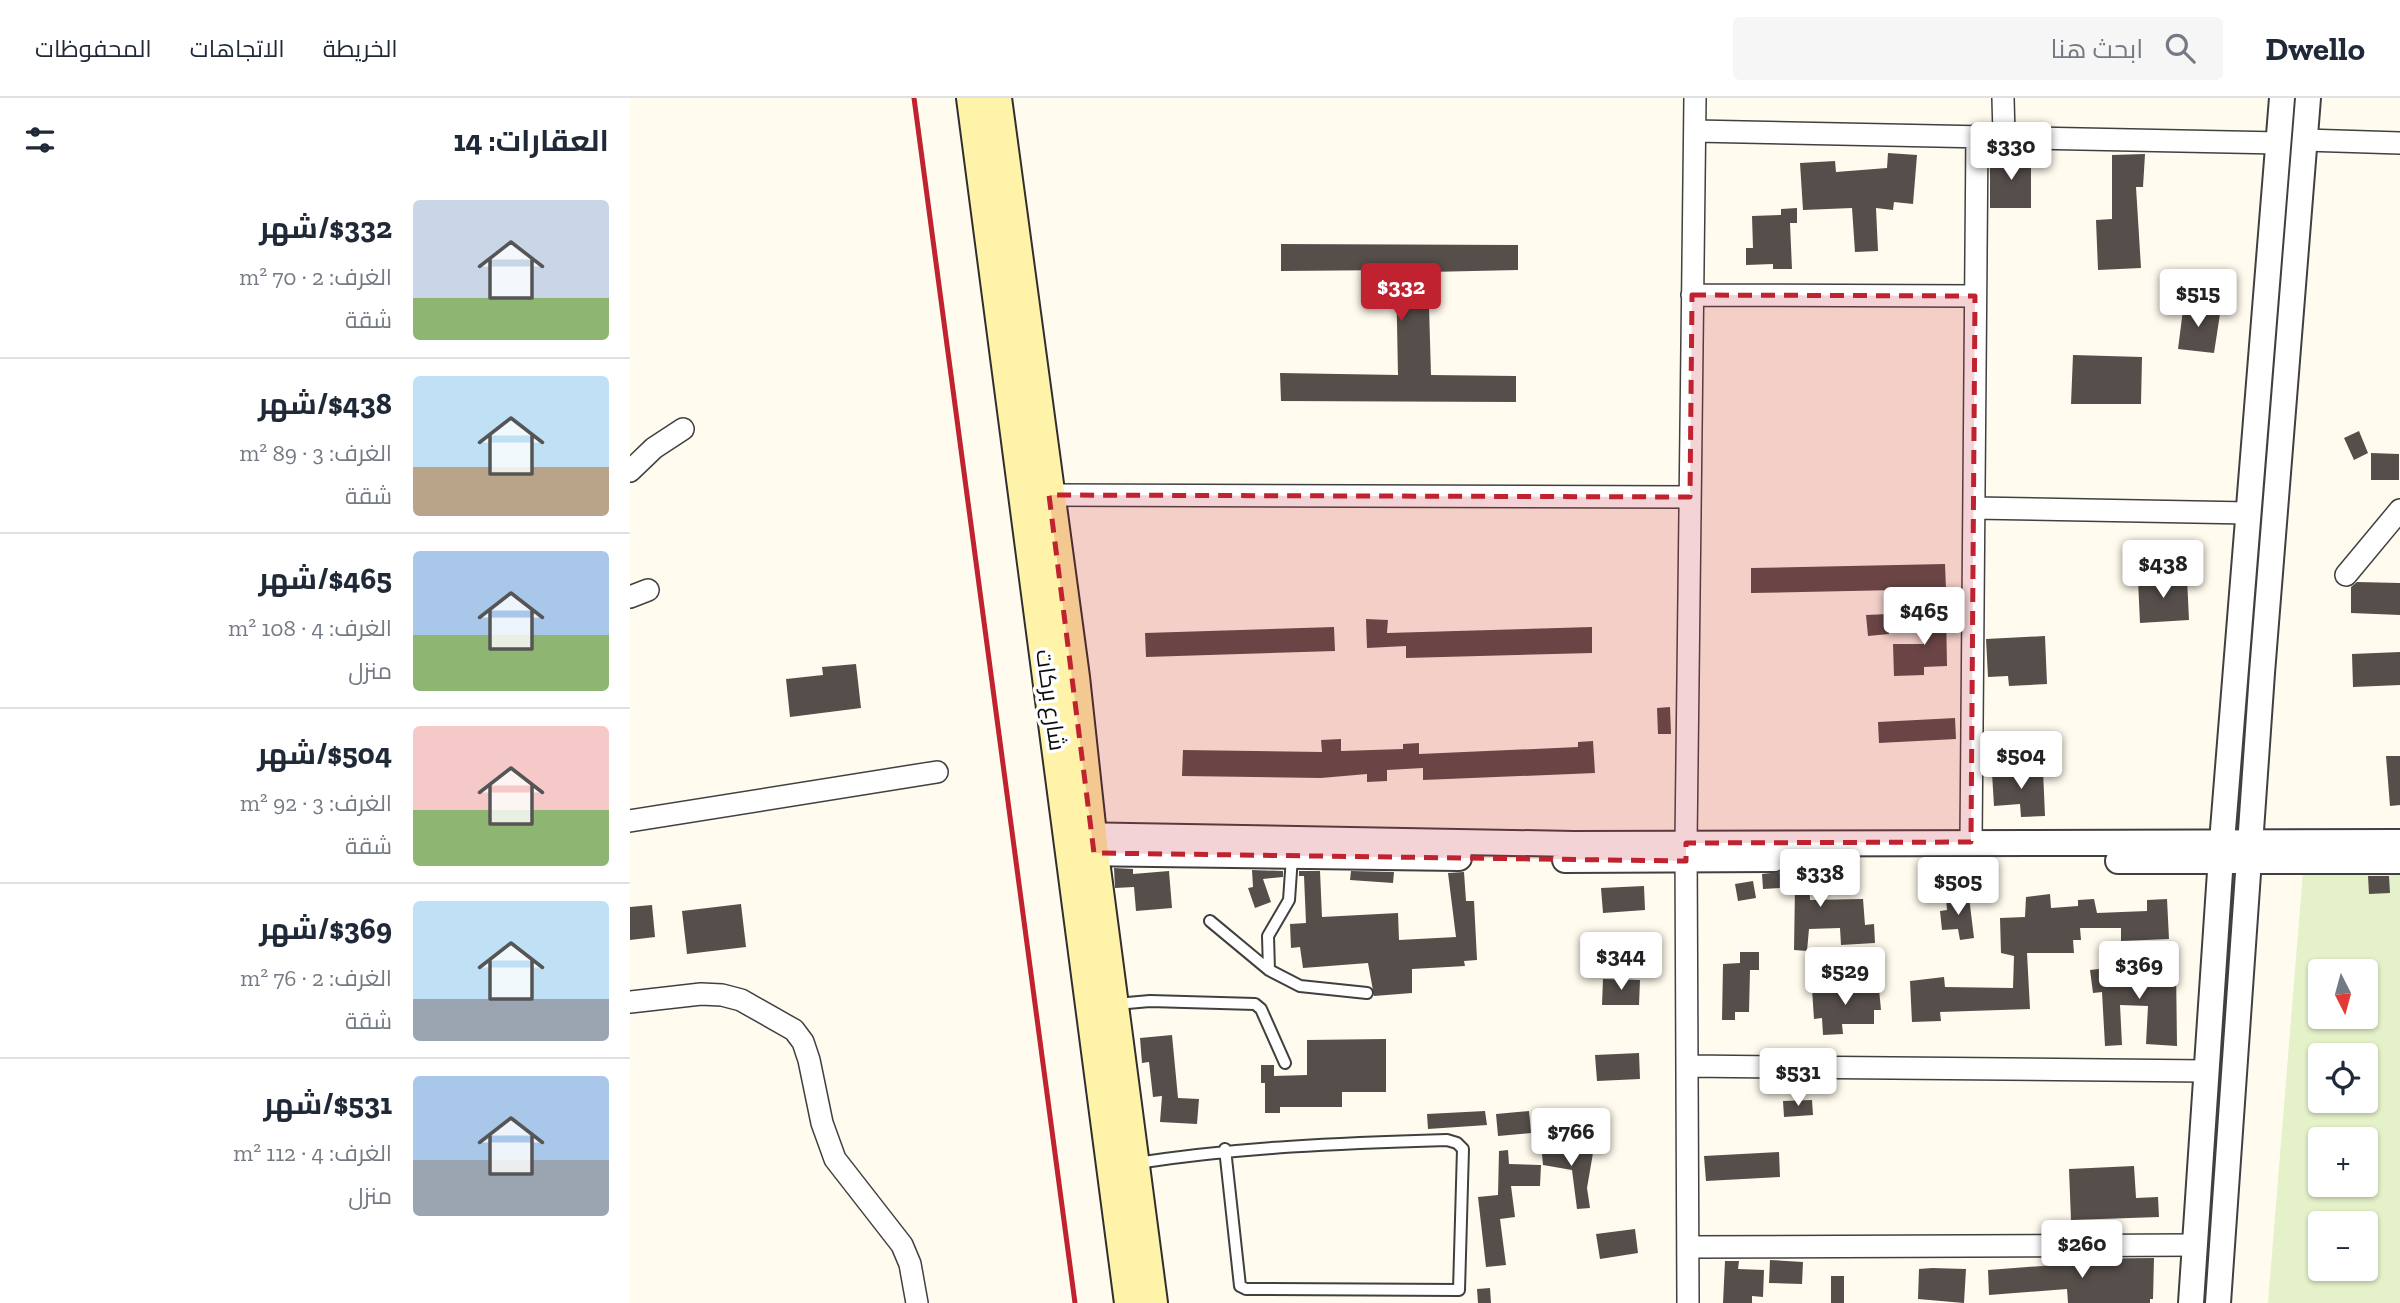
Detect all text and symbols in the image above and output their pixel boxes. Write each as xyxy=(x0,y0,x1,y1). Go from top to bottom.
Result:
search box xyxy=(1733,17,2223,80)
icon: search xyxy=(2161,29,2199,67)
text: Dwello xyxy=(2265,29,2365,68)
text: ابحث هنا xyxy=(2051,33,2143,65)
text: المحفوظات xyxy=(35,34,152,63)
text: الاتجاهات xyxy=(190,34,285,63)
text: الخريطة xyxy=(323,34,398,63)
icon: filters xyxy=(21,121,59,159)
pin: $330 xyxy=(1970,122,2052,182)
text: العقارات: 14 xyxy=(453,123,609,159)
text: $330 xyxy=(1986,131,2036,159)
text: $332/شهر xyxy=(259,210,392,246)
icon: home xyxy=(469,228,553,312)
text: الغرف: 2 · 70 m² xyxy=(239,263,392,291)
pin: $332 xyxy=(1360,264,1442,323)
pin: $515 xyxy=(2157,270,2239,329)
text: $332 xyxy=(1377,272,1425,300)
text: $515 xyxy=(2176,278,2220,306)
text: شقة xyxy=(345,306,392,334)
text: $438/شهر xyxy=(258,386,392,422)
icon: home xyxy=(469,404,553,488)
text: الغرف: 3 · 89 m² xyxy=(239,439,392,467)
text: شقة xyxy=(345,482,392,510)
pin: $438 xyxy=(2122,540,2204,600)
text: $438 xyxy=(2138,549,2188,577)
text: $465/شهر xyxy=(258,561,392,597)
icon: home xyxy=(469,579,553,663)
pin: $465 xyxy=(1883,588,1965,647)
text: $465 xyxy=(1900,596,1948,624)
text: الغرف: 4 · 108 m² xyxy=(228,614,392,642)
street label: شارع بركات xyxy=(1028,647,1072,753)
text: منزل xyxy=(348,657,392,685)
pin: $504 xyxy=(1980,732,2062,791)
text: $504/شهر xyxy=(257,736,392,772)
text: $504 xyxy=(1996,740,2046,768)
icon: home xyxy=(469,754,553,838)
text: الغرف: 3 · 92 m² xyxy=(240,789,392,817)
text: شقة xyxy=(345,832,392,860)
pin: $338 xyxy=(1779,850,1861,909)
text: $338 xyxy=(1796,858,1844,886)
pin: $505 xyxy=(1917,858,1999,917)
text: $505 xyxy=(1934,866,1982,894)
text: $369/شهر xyxy=(259,911,392,947)
icon: home xyxy=(469,929,553,1013)
pin: $344 xyxy=(1580,932,1662,992)
text: $344 xyxy=(1596,941,1646,969)
pin: $369 xyxy=(2098,942,2180,1001)
pin: $529 xyxy=(1804,948,1886,1007)
text: $369 xyxy=(2115,950,2163,978)
text: $529 xyxy=(1821,956,1869,984)
north arrow xyxy=(2308,959,2378,1029)
map controls xyxy=(2308,959,2378,1281)
text: الغرف: 2 · 76 m² xyxy=(240,964,392,992)
text: شقة xyxy=(345,1007,392,1035)
button: locate xyxy=(2308,1043,2378,1113)
pin: $531 xyxy=(1757,1048,1839,1108)
text: $531 xyxy=(1776,1057,1820,1085)
text: $531/شهر xyxy=(264,1086,392,1122)
icon: home xyxy=(469,1104,553,1188)
pin: $766 xyxy=(1530,1108,1612,1168)
text: $766 xyxy=(1547,1117,1595,1145)
button: + xyxy=(2308,1127,2378,1197)
text: الغرف: 4 · 112 m² xyxy=(233,1139,392,1167)
text: منزل xyxy=(348,1182,392,1210)
button: − xyxy=(2308,1211,2378,1281)
pin: $260 xyxy=(2041,1220,2123,1280)
text: $260 xyxy=(2057,1229,2107,1257)

